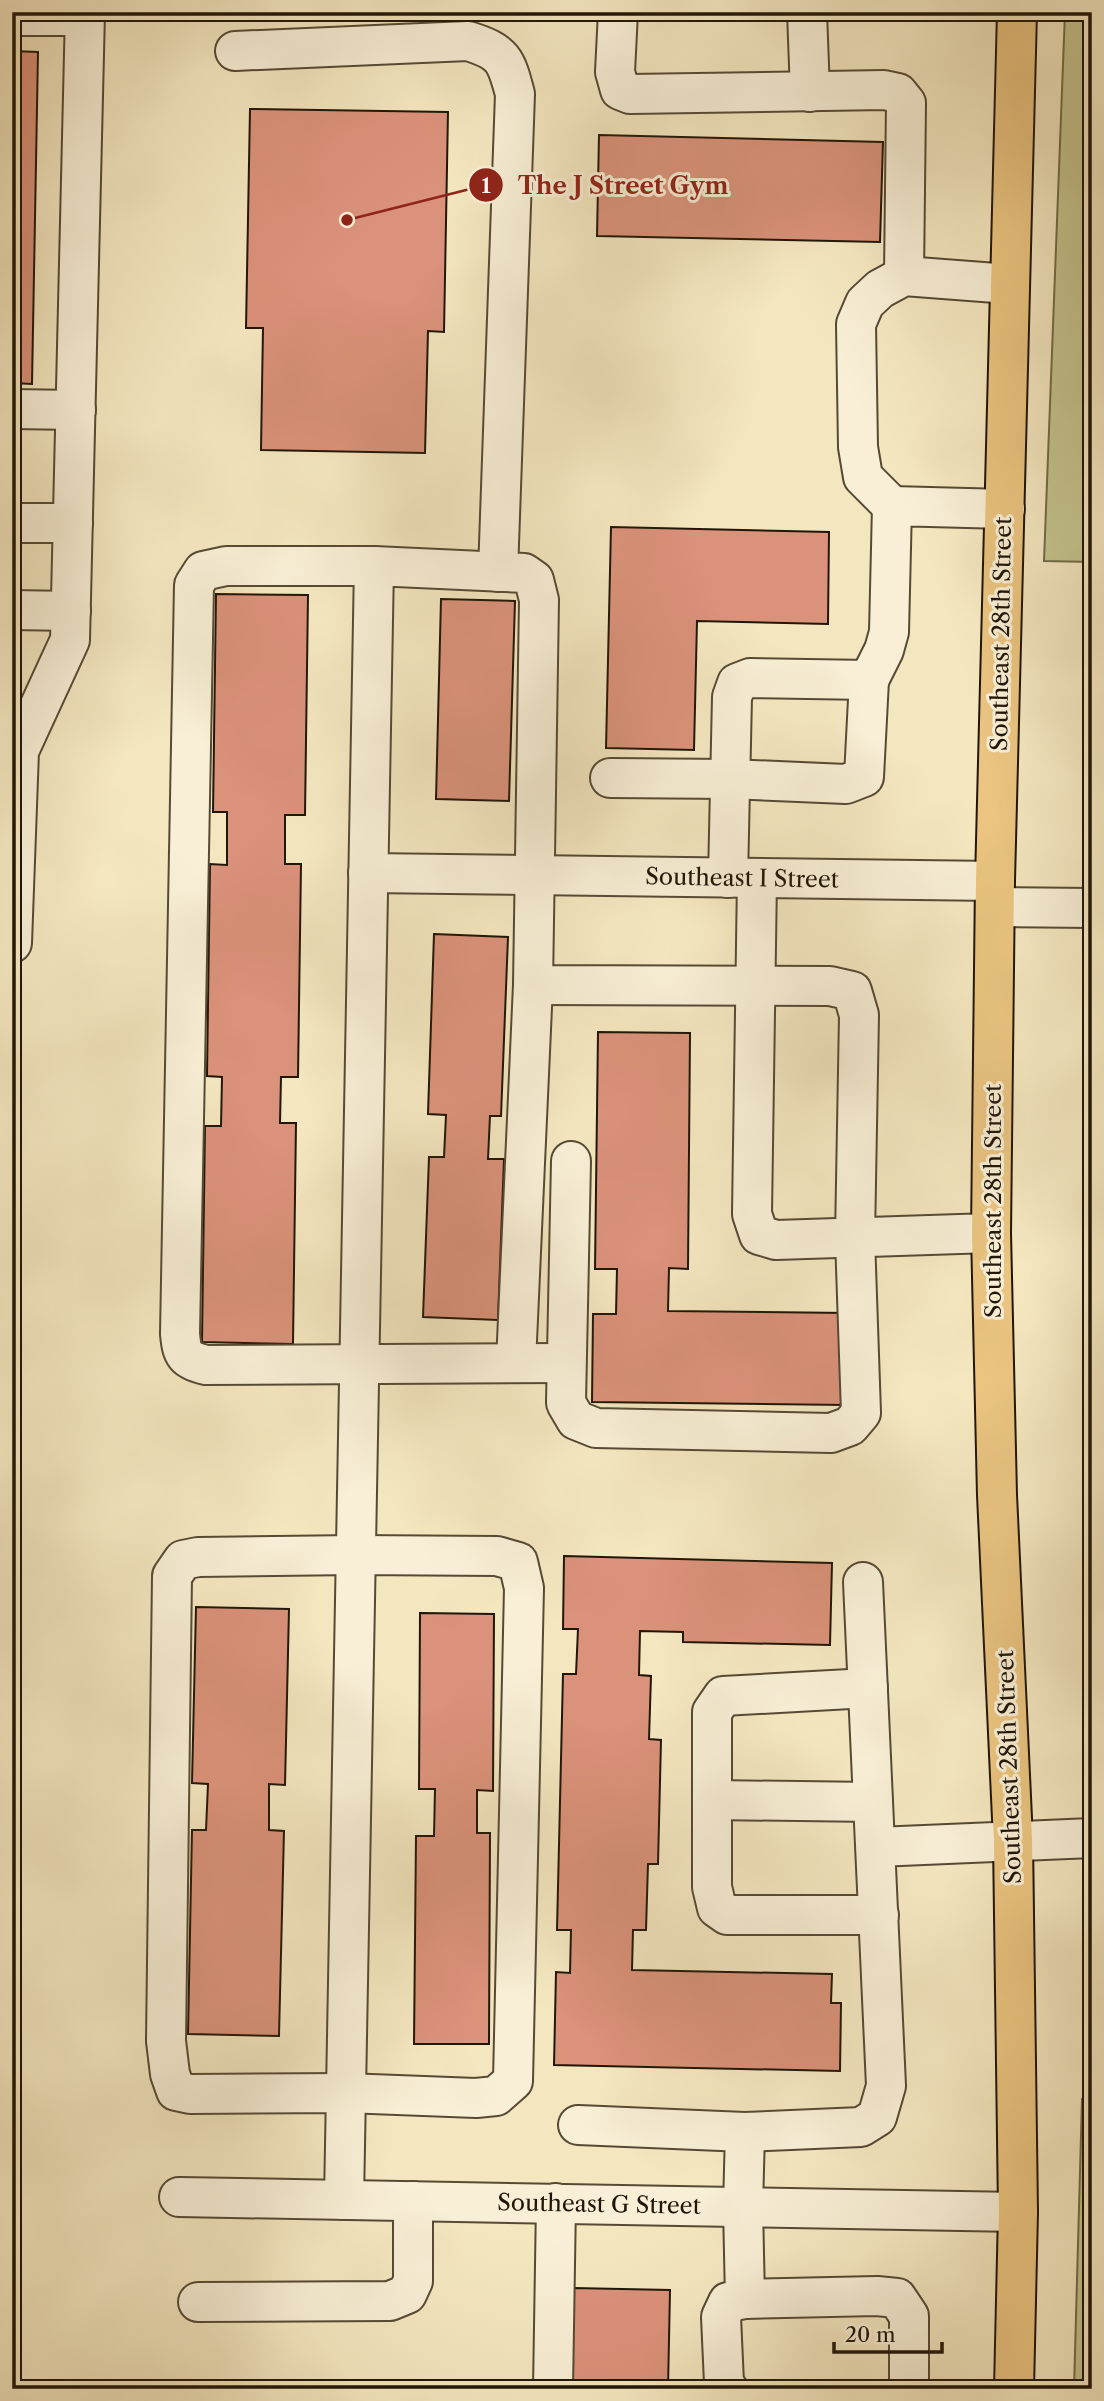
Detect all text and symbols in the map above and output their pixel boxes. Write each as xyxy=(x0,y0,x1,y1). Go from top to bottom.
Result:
callout: The J Street Gym xyxy=(469,163,743,208)
text: The J Street Gym xyxy=(518,171,728,200)
text: 1 xyxy=(481,173,491,198)
street label: Southeast 28th Street xyxy=(985,517,1017,751)
street label: Southeast I Street xyxy=(645,862,839,894)
street label: Southeast 28th Street xyxy=(979,1084,1007,1318)
street label: Southeast 28th Street xyxy=(991,1649,1027,1885)
street label: Southeast G Street xyxy=(497,2188,701,2220)
scale bar xyxy=(834,2310,943,2354)
text: 20 m xyxy=(845,2322,896,2347)

